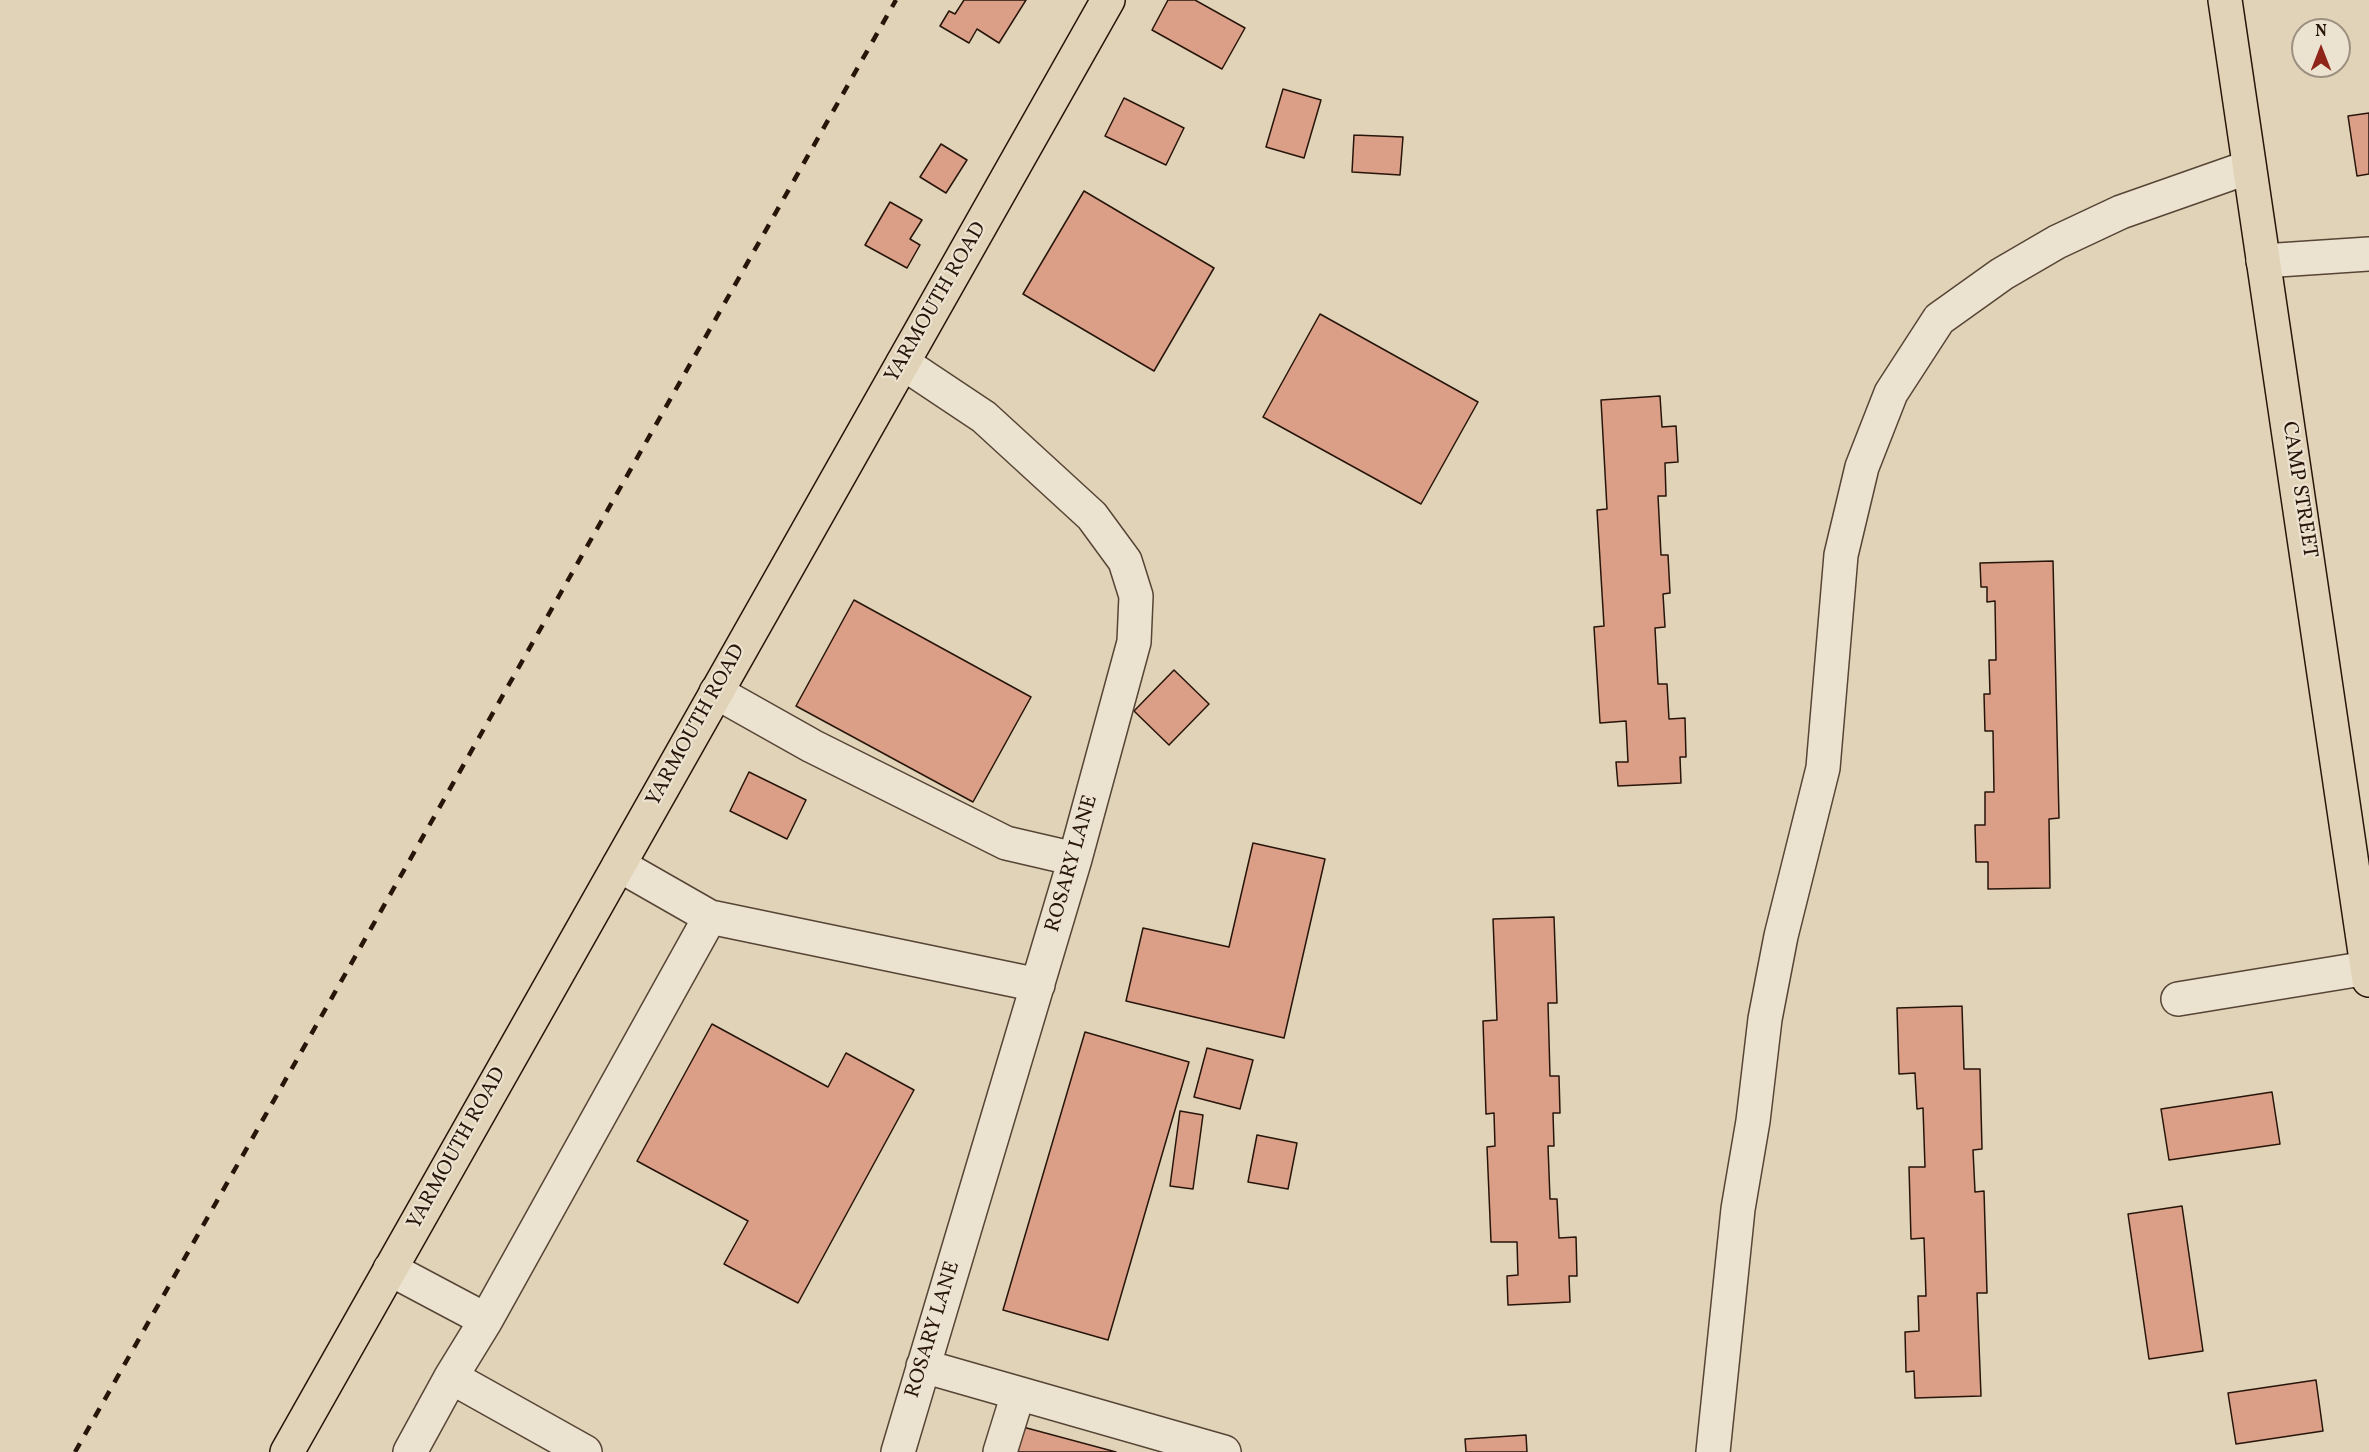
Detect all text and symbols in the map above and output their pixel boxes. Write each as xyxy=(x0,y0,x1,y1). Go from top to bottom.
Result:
north arrow xyxy=(2291,18,2351,78)
text: N xyxy=(2315,21,2327,43)
street label: YARMOUTH ROAD xyxy=(881,218,993,388)
street label: CAMP STREET xyxy=(2275,420,2321,560)
street label: YARMOUTH ROAD xyxy=(642,641,752,811)
street label: ROSARY LANE xyxy=(1041,792,1105,936)
street label: YARMOUTH ROAD xyxy=(403,1064,513,1234)
street label: ROSARY LANE xyxy=(901,1259,967,1401)

